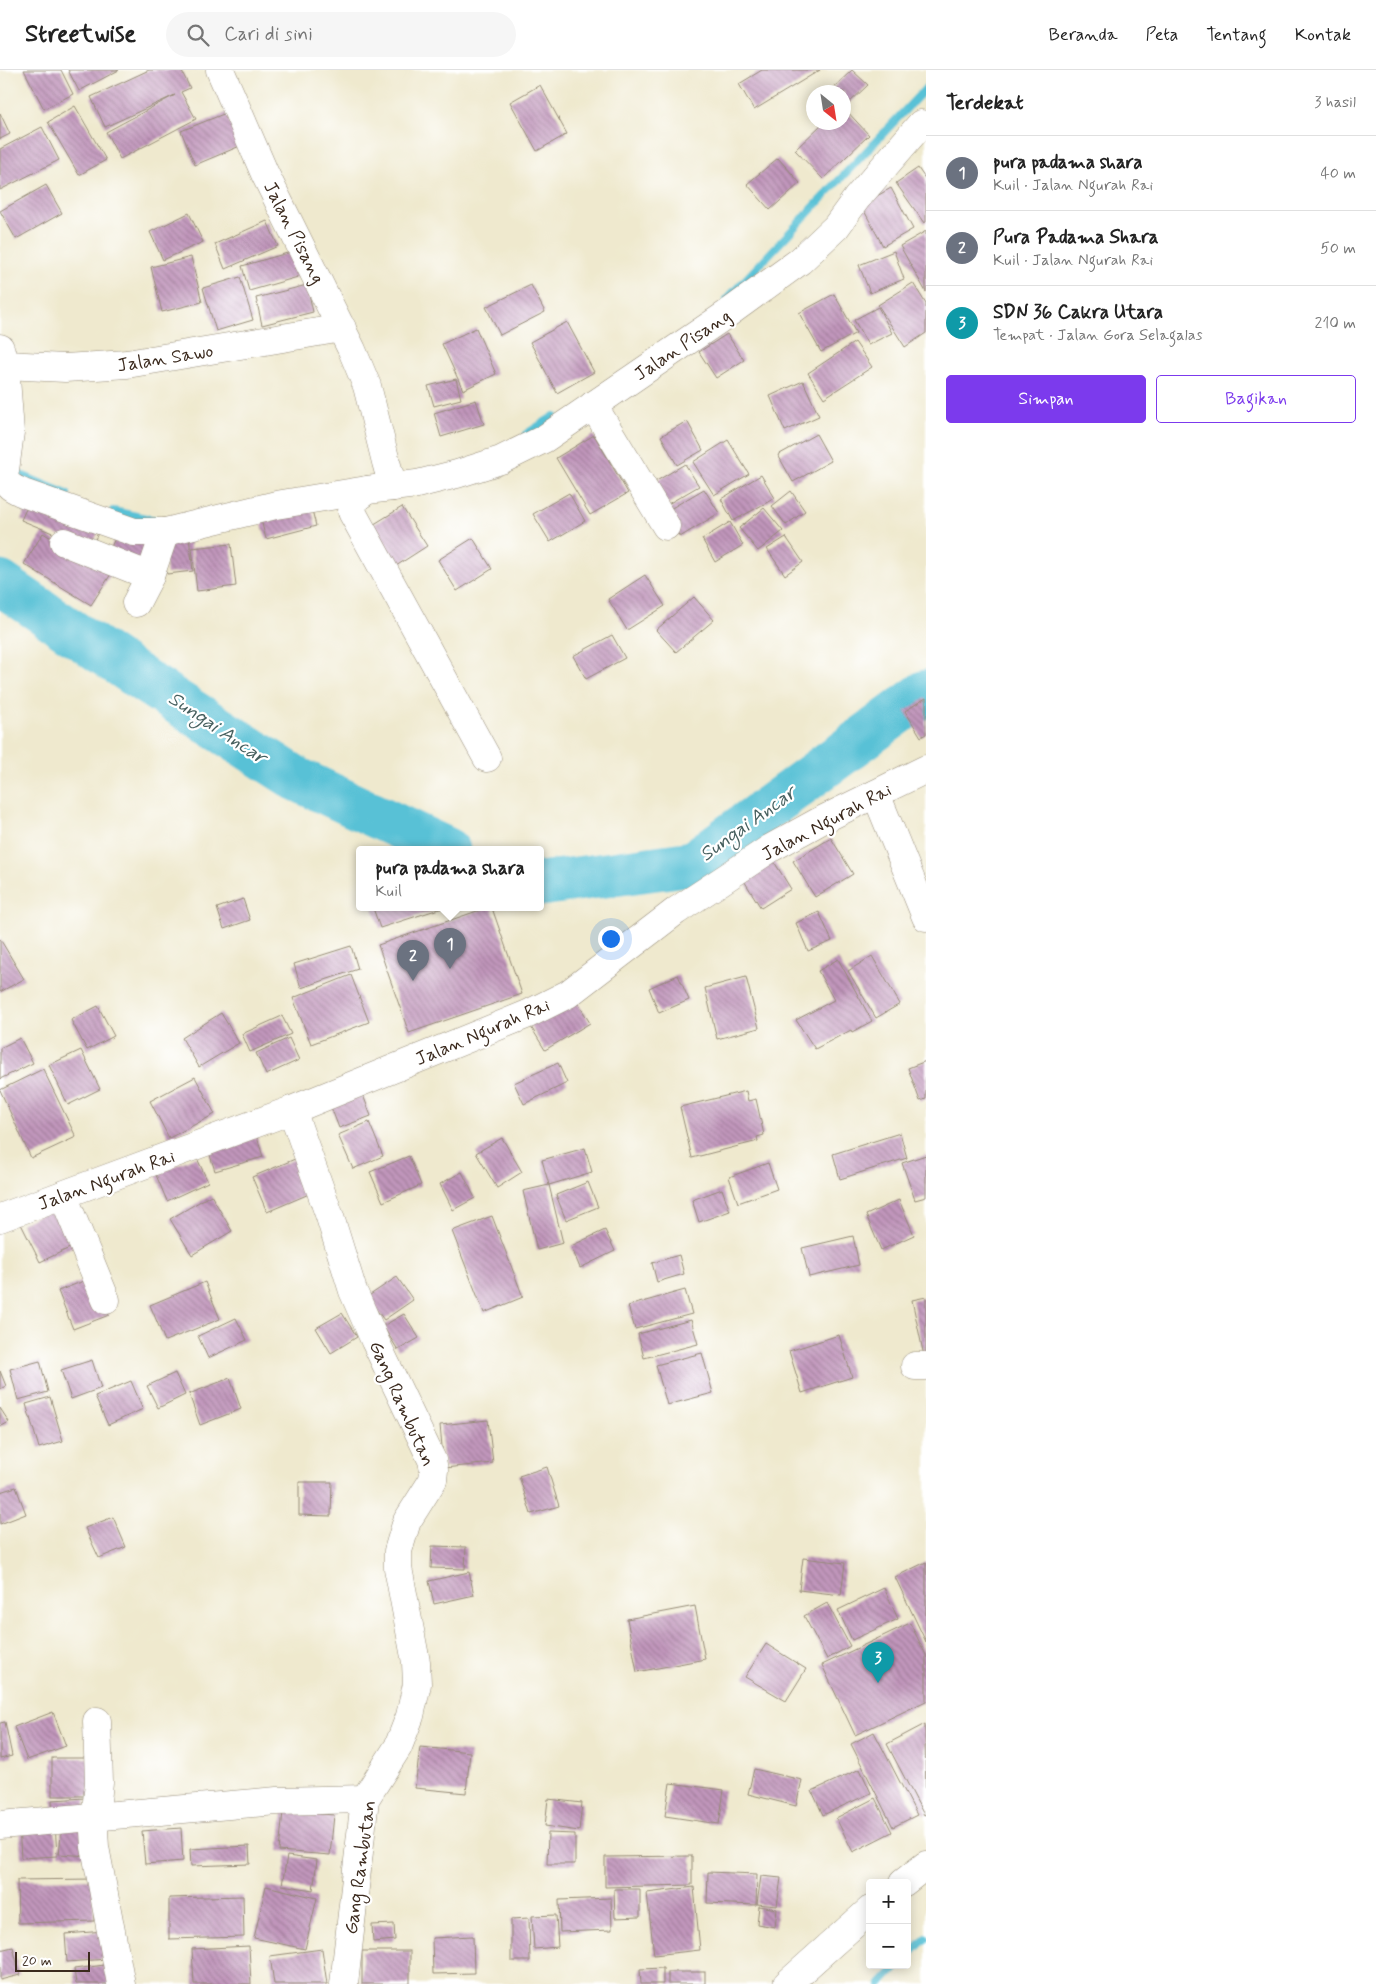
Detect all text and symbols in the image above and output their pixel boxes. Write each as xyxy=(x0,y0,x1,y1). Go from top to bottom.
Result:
search box xyxy=(166,12,516,57)
text: Streetwise xyxy=(25,19,136,50)
icon: search xyxy=(184,21,212,49)
text: Cari di sini xyxy=(224,22,313,47)
text: Beranda xyxy=(1048,23,1117,47)
text: Peta xyxy=(1145,23,1178,47)
text: Tentang xyxy=(1206,23,1267,47)
text: Kontak xyxy=(1295,23,1351,47)
north arrow xyxy=(806,85,851,130)
text: Terdekat xyxy=(946,89,1024,117)
text: 3 hasil xyxy=(1314,92,1356,113)
text: pura padama shara xyxy=(993,150,1143,175)
text: 1 xyxy=(958,163,966,184)
text: 40 m xyxy=(1320,163,1356,184)
text: Kuil · Jalan Ngurah Rai xyxy=(993,175,1153,196)
street label: Jalan Pisang xyxy=(256,177,330,289)
text: Pura Padama Shara xyxy=(993,225,1159,250)
text: 2 xyxy=(958,238,966,259)
text: 50 m xyxy=(1320,238,1356,259)
text: Kuil · Jalan Ngurah Rai xyxy=(993,250,1153,271)
text: SDN 36 Cakra Utara xyxy=(993,300,1163,325)
street label: Jalan Pisang xyxy=(630,304,737,388)
text: 3 xyxy=(958,313,966,334)
text: 210 m xyxy=(1315,313,1356,334)
text: Tempat · Jalan Gora Selagalas xyxy=(993,325,1203,346)
street label: Jalan Sawo xyxy=(115,339,215,378)
button: Simpan xyxy=(946,375,1146,423)
button: Bagikan xyxy=(1156,375,1356,423)
water label: Sungai Ancar xyxy=(162,686,274,774)
street label: Jalan Ngurah Rai xyxy=(757,778,897,870)
water label: Sungai Ancar xyxy=(694,779,805,870)
popup xyxy=(356,846,544,911)
text: pura padama shara xyxy=(375,856,525,881)
text: Kuil xyxy=(375,881,402,902)
your location xyxy=(598,926,624,952)
pin: 1 xyxy=(434,928,466,969)
pin: 2 xyxy=(397,940,429,981)
street label: Jalan Ngurah Rai xyxy=(411,993,555,1075)
street label: Jalan Ngurah Rai xyxy=(35,1144,179,1220)
street label: Gang Rambutan xyxy=(361,1337,441,1471)
pin: 3 xyxy=(862,1642,894,1683)
street label: Gang Rambutan xyxy=(339,1799,384,1936)
map controls xyxy=(866,1879,911,1969)
button: + xyxy=(866,1879,911,1924)
button: − xyxy=(866,1924,911,1969)
scale bar xyxy=(15,1949,90,1972)
text: 20 m xyxy=(22,1952,52,1970)

